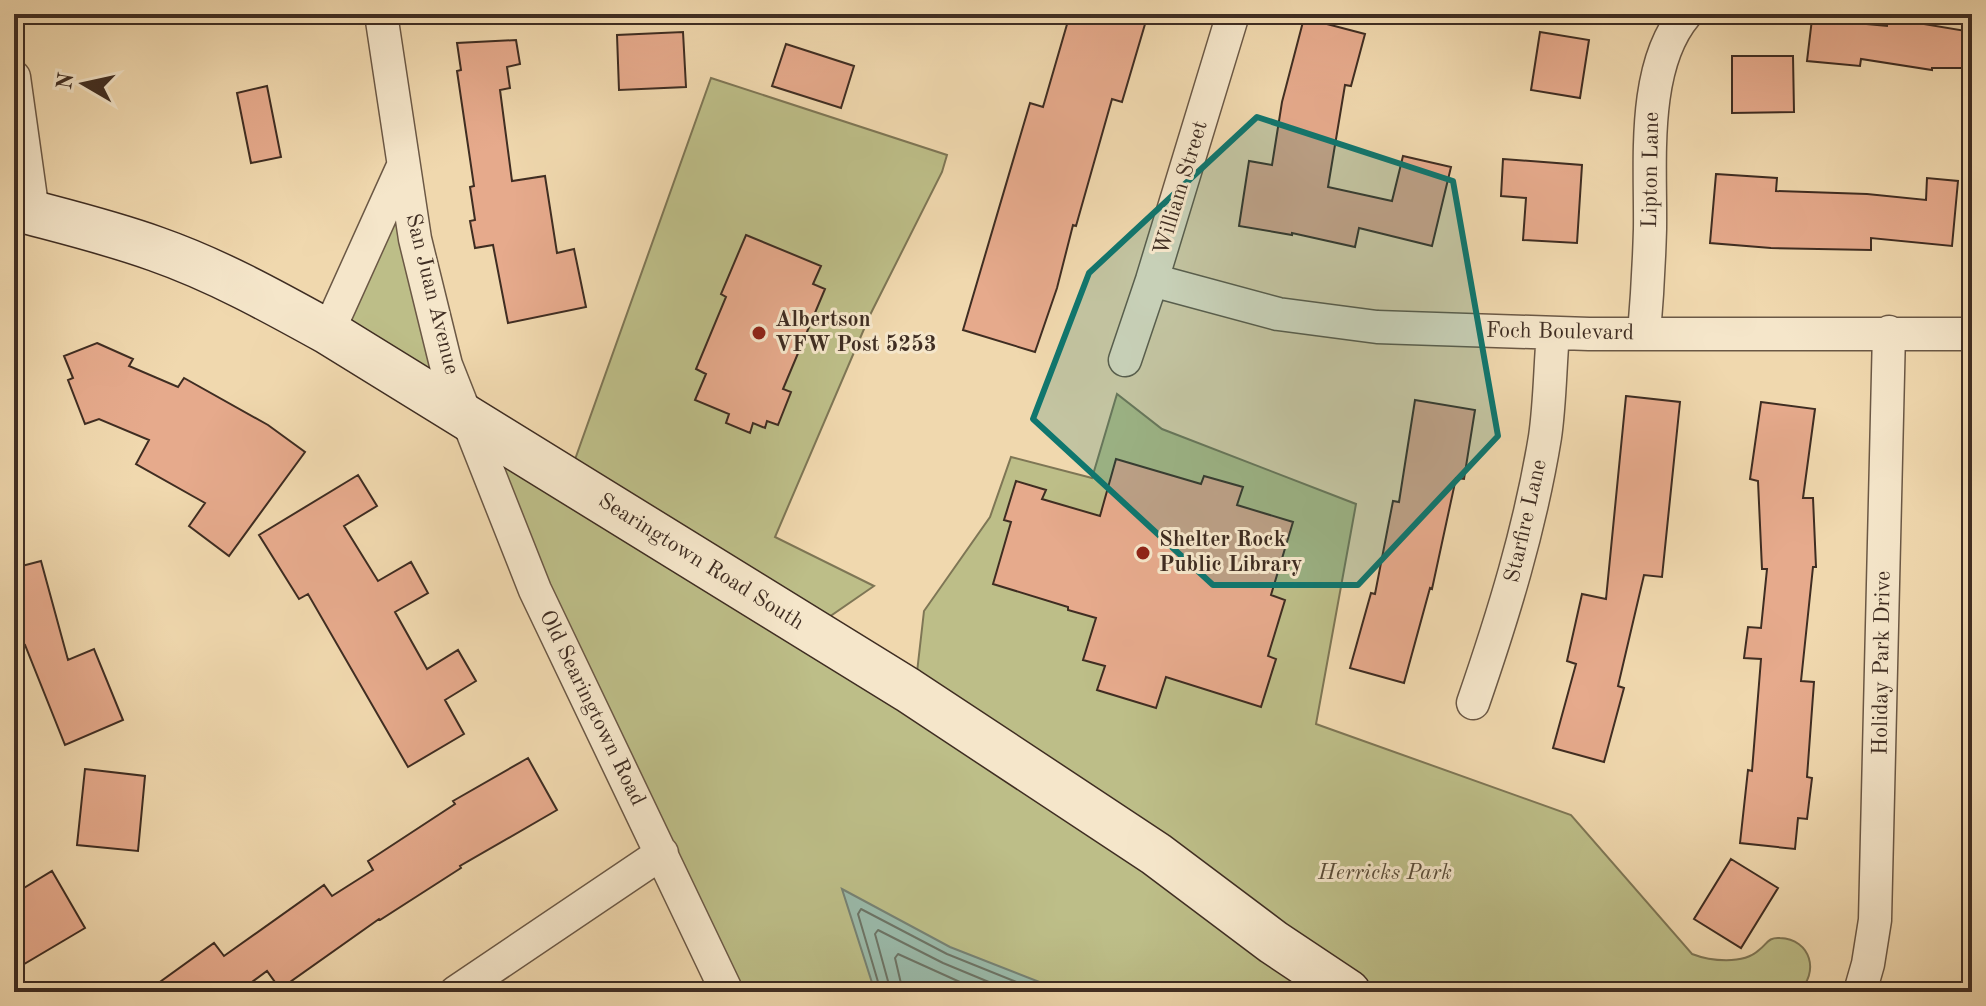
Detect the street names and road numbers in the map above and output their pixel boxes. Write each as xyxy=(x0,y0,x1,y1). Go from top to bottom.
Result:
street label: Lipton Lane xyxy=(1639,112,1663,228)
street label: William Street xyxy=(1150,118,1212,258)
street label: San Juan Avenue xyxy=(401,211,463,377)
street label: Foch Boulevard xyxy=(1486,320,1634,344)
street label: Starfire Lane xyxy=(1501,457,1551,585)
street label: Searingtown Road South xyxy=(594,490,808,634)
street label: Holiday Park Drive xyxy=(1869,571,1895,755)
street label: Old Searingtown Road xyxy=(535,607,649,809)

